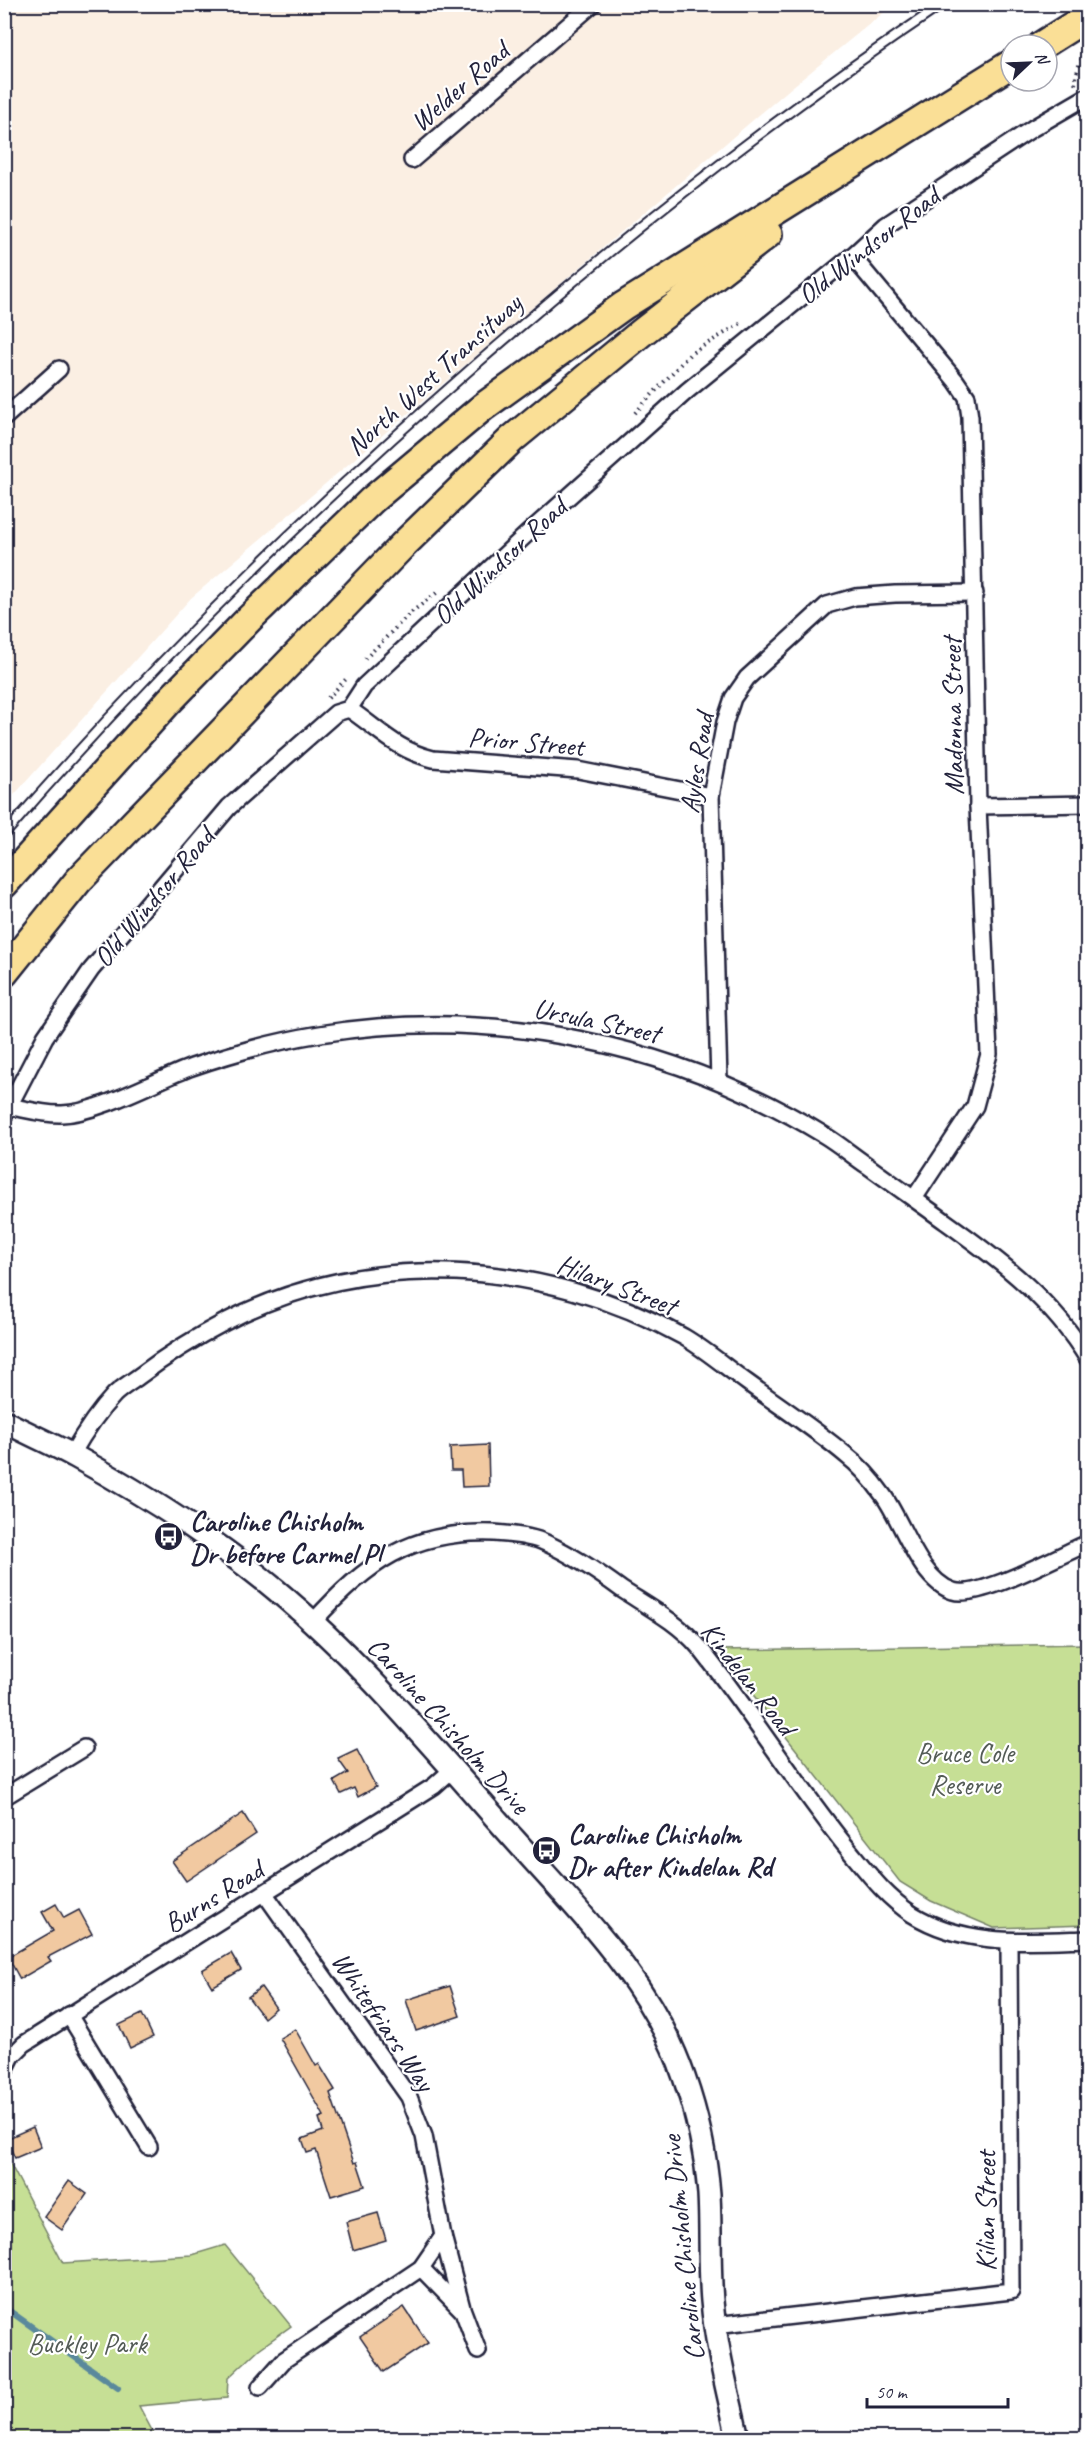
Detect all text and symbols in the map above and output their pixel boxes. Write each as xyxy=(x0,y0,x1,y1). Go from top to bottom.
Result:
street label: Welder Road xyxy=(403,31,519,139)
north arrow xyxy=(999,33,1059,93)
text: N xyxy=(1031,49,1054,69)
street label: Old Windsor Road xyxy=(790,177,950,312)
street label: North West Transitway xyxy=(338,284,531,463)
street label: Old Windsor Road xyxy=(425,488,577,632)
street label: Madonna Street xyxy=(934,633,971,795)
street label: Ayles Road xyxy=(671,707,722,816)
street label: Prior Street xyxy=(467,719,588,764)
street label: Old Windsor Road xyxy=(85,818,224,974)
street label: Ursula Street xyxy=(531,990,667,1052)
street label: Hilary Street xyxy=(552,1246,685,1324)
place label: Caroline Chisholm Dr before Carmel Pl xyxy=(190,1504,386,1571)
bus stop icon: Caroline Chisholm Dr before Carmel Pl xyxy=(153,1521,185,1553)
street label: Kindelan Road xyxy=(693,1614,806,1745)
street label: Caroline Chisholm Drive xyxy=(360,1630,539,1823)
park label: Bruce Cole Reserve xyxy=(916,1735,1016,1802)
place label: Caroline Chisholm Dr after Kindelan Rd xyxy=(568,1817,777,1884)
bus stop icon: Caroline Chisholm Dr after Kindelan Rd xyxy=(531,1834,563,1866)
street label: Burns Road xyxy=(157,1850,273,1940)
street label: Whitefriars Way xyxy=(324,1945,444,2100)
street label: Caroline Chisholm Drive xyxy=(653,2132,712,2362)
street label: Kilian Street xyxy=(968,2148,1003,2271)
park label: Buckley Park xyxy=(28,2326,148,2361)
scale bar xyxy=(867,2371,1008,2409)
text: 50 m xyxy=(876,2381,909,2403)

